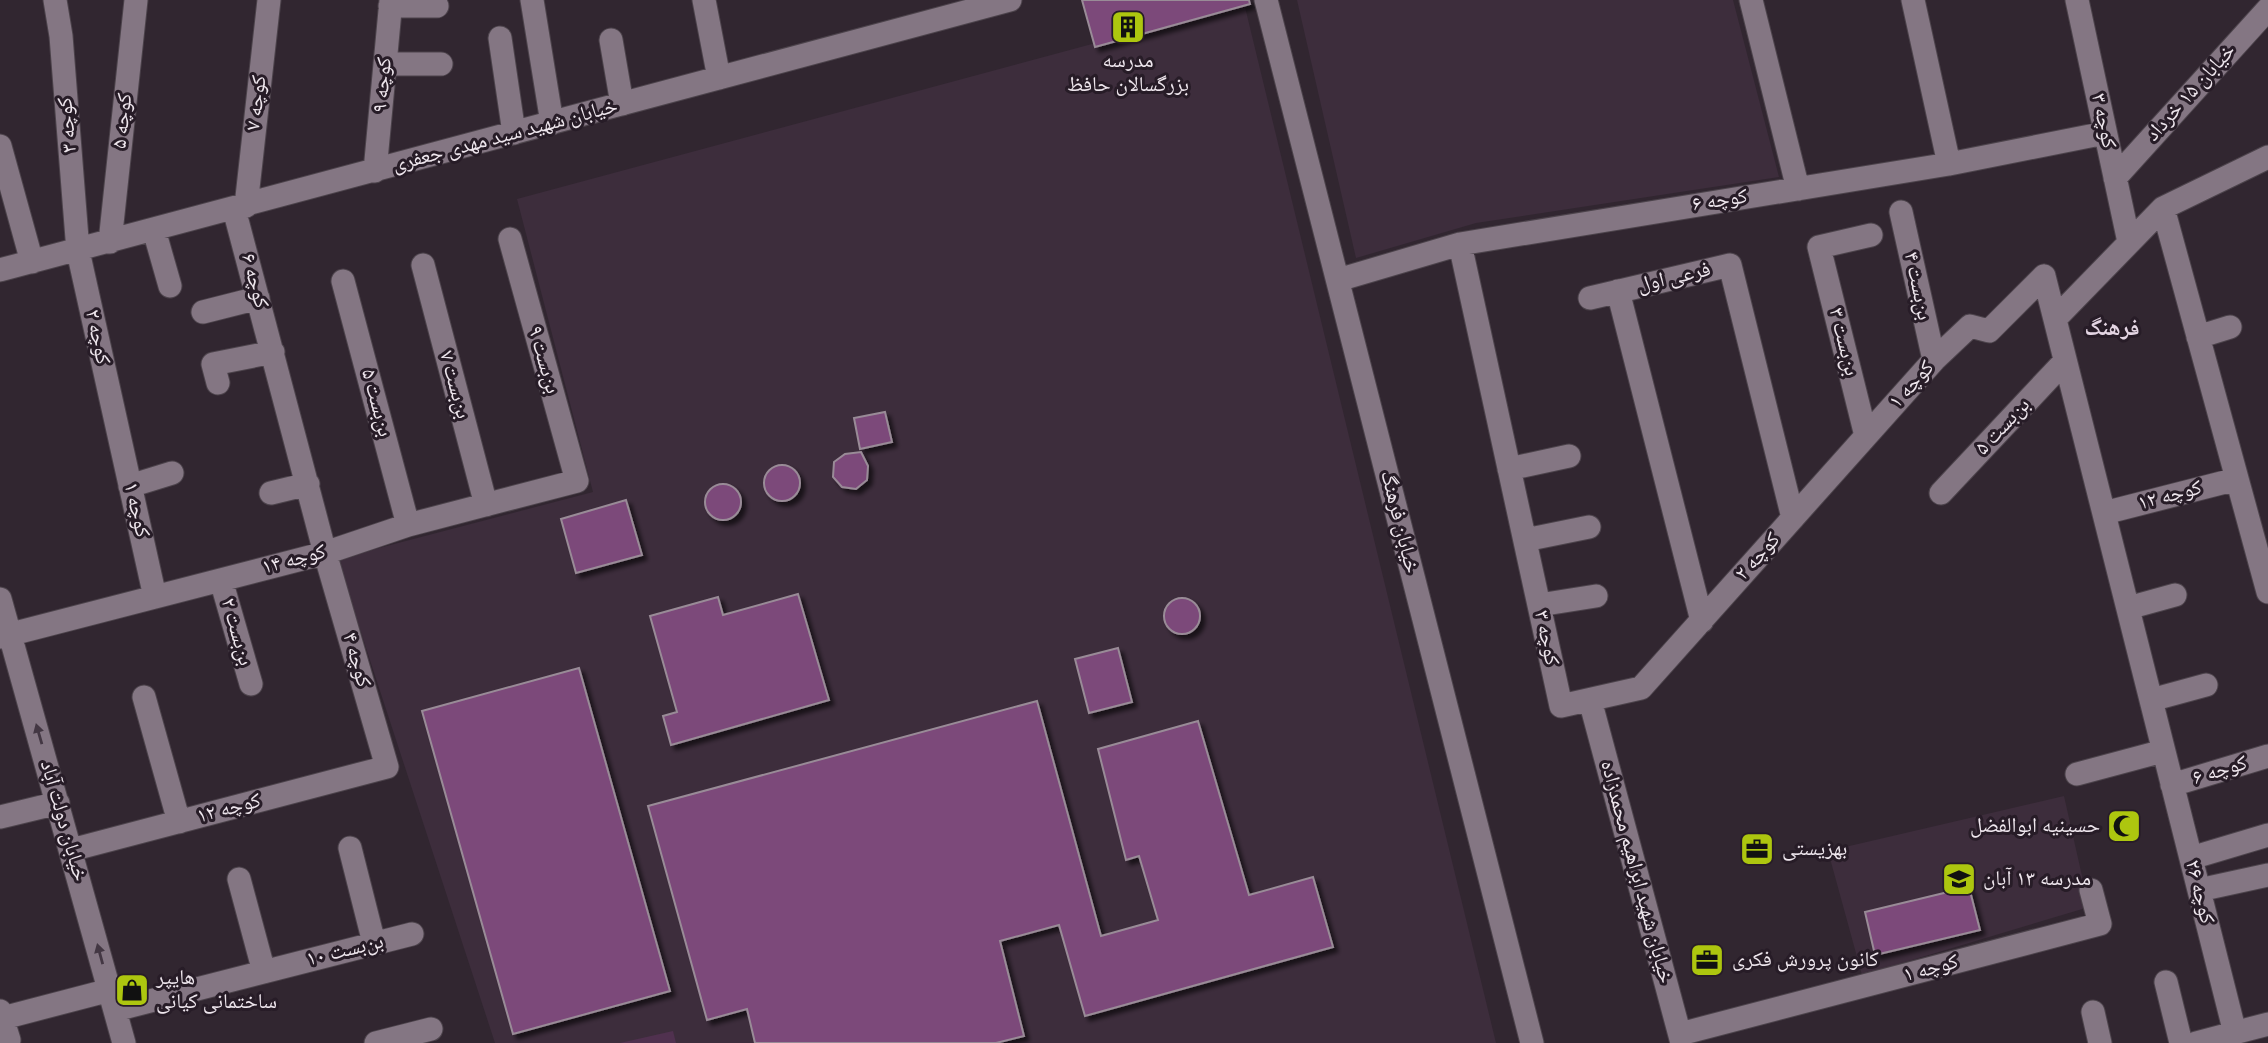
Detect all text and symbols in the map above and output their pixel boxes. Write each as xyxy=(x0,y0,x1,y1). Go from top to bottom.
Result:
building icon: مدرسه بزرگسالان حافظ xyxy=(1109,8,1147,46)
street label: خیابان ۱۵ خرداد xyxy=(2140,38,2242,148)
place label: مدرسه بزرگسالان حافظ xyxy=(1067,48,1189,99)
street label: کوچه ۹ xyxy=(367,56,399,114)
street label: کوچه ۷ xyxy=(240,73,274,132)
street label: کوچه ۳ xyxy=(2084,91,2122,151)
street label: کوچه ۵ xyxy=(107,92,139,150)
street label: خیابان شهید سید مهدی جعفری xyxy=(389,93,621,179)
street label: کوچه ۳ xyxy=(52,96,84,154)
street label: کوچه ۶ xyxy=(1690,183,1750,219)
street label: بن‌بست ۴ xyxy=(1897,249,1937,323)
street label: کوچه ۶ xyxy=(234,251,274,312)
street label: فرعی اول xyxy=(1635,256,1713,300)
street label: بن‌بست ۳ xyxy=(1822,305,1864,379)
street label: کوچه ۲ xyxy=(78,307,116,367)
district label: فرهنگ xyxy=(2084,315,2140,344)
street label: بن‌بست ۹ xyxy=(520,323,566,397)
street label: بن‌بست ۷ xyxy=(432,348,476,422)
street label: کوچه ۱ xyxy=(1883,355,1941,415)
street label: بن‌بست ۵ xyxy=(354,366,398,440)
street label: بن‌بست ۵ xyxy=(1969,392,2037,462)
street label: خیابان فرهنگ xyxy=(1373,468,1425,576)
street label: کوچه ۱۲ xyxy=(2135,474,2205,517)
street label: کوچه ۱ xyxy=(117,480,155,540)
street label: کوچه ۲ xyxy=(1729,527,1787,587)
street label: کوچه ۱۴ xyxy=(259,538,329,581)
street label: بن‌بست ۲ xyxy=(213,595,259,669)
street label: کوچه ۳ xyxy=(1527,608,1565,668)
street label: کوچه ۴ xyxy=(335,629,377,691)
one-way arrow xyxy=(33,724,43,745)
street label: کوچه ۶ xyxy=(2189,750,2251,792)
street label: خیابان دولت آباد xyxy=(33,757,93,885)
street label: خیابان شهید ابراهیم محمدزاده xyxy=(1593,757,1679,987)
street label: کوچه ۱۲ xyxy=(194,787,264,830)
mosque icon: حسینیه ابوالفضل xyxy=(2105,807,2143,845)
place label: حسینیه ابوالفضل xyxy=(1970,813,2100,840)
office icon: بهزیستی xyxy=(1738,830,1776,868)
place label: بهزیستی xyxy=(1782,836,1847,863)
street label: کوچه ۲۶ xyxy=(2178,857,2220,927)
school or university icon: مدرسه ۱۳ آبان xyxy=(1940,860,1978,898)
place label: مدرسه ۱۳ آبان xyxy=(1983,866,2091,893)
street label: بن‌بست ۱۰ xyxy=(304,928,386,974)
office icon: کانون پرورش فکری xyxy=(1688,941,1726,979)
one-way arrow xyxy=(94,942,105,964)
place label: کانون پرورش فکری xyxy=(1732,947,1879,974)
street label: کوچه ۱ xyxy=(1901,949,1962,989)
place label: هایپر ساختمانی کیانی xyxy=(155,965,277,1016)
shop icon: هایپر ساختمانی کیانی xyxy=(113,971,151,1009)

